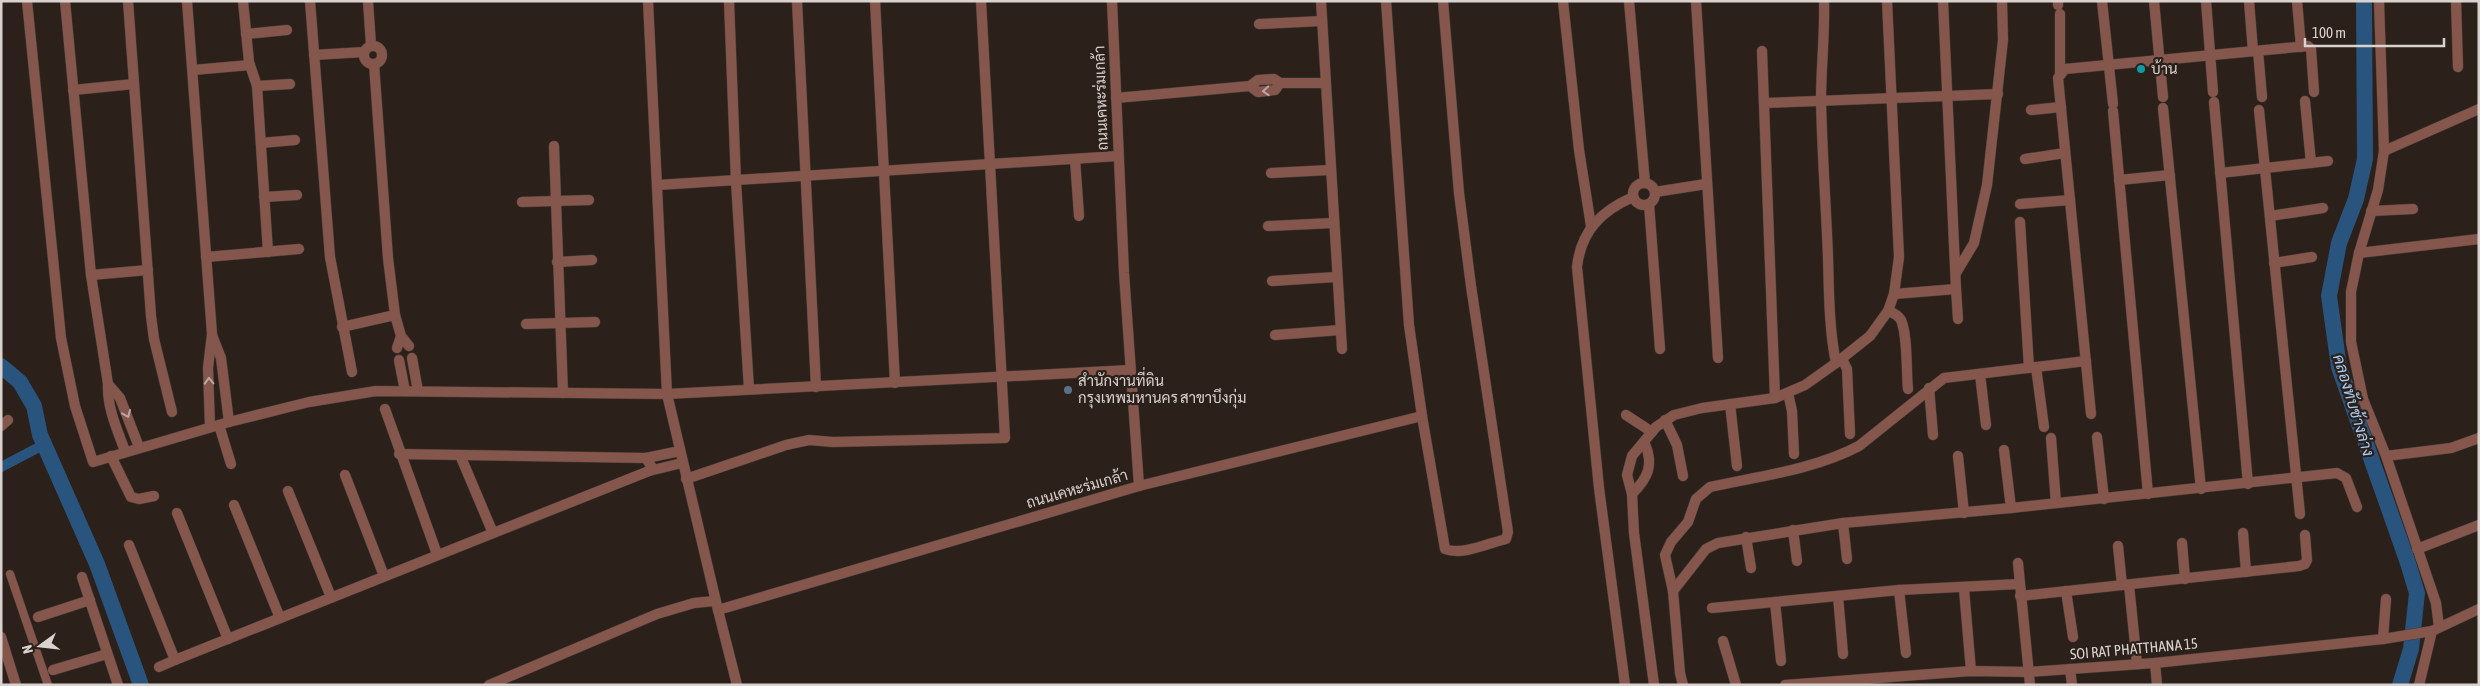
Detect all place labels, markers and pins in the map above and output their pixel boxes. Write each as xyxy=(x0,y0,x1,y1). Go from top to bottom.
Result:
place label: บ้าน xyxy=(2151,59,2178,77)
marker: บ้าน xyxy=(2135,63,2147,75)
place label: สำนักงานที่ดิน กรุงเทพมหานคร สาขาบึงกุ่ม xyxy=(1078,366,1246,409)
marker: สำนักงานที่ดิน กรุงเทพมหานคร สาขาบึงกุ่ม xyxy=(1062,384,1074,396)

